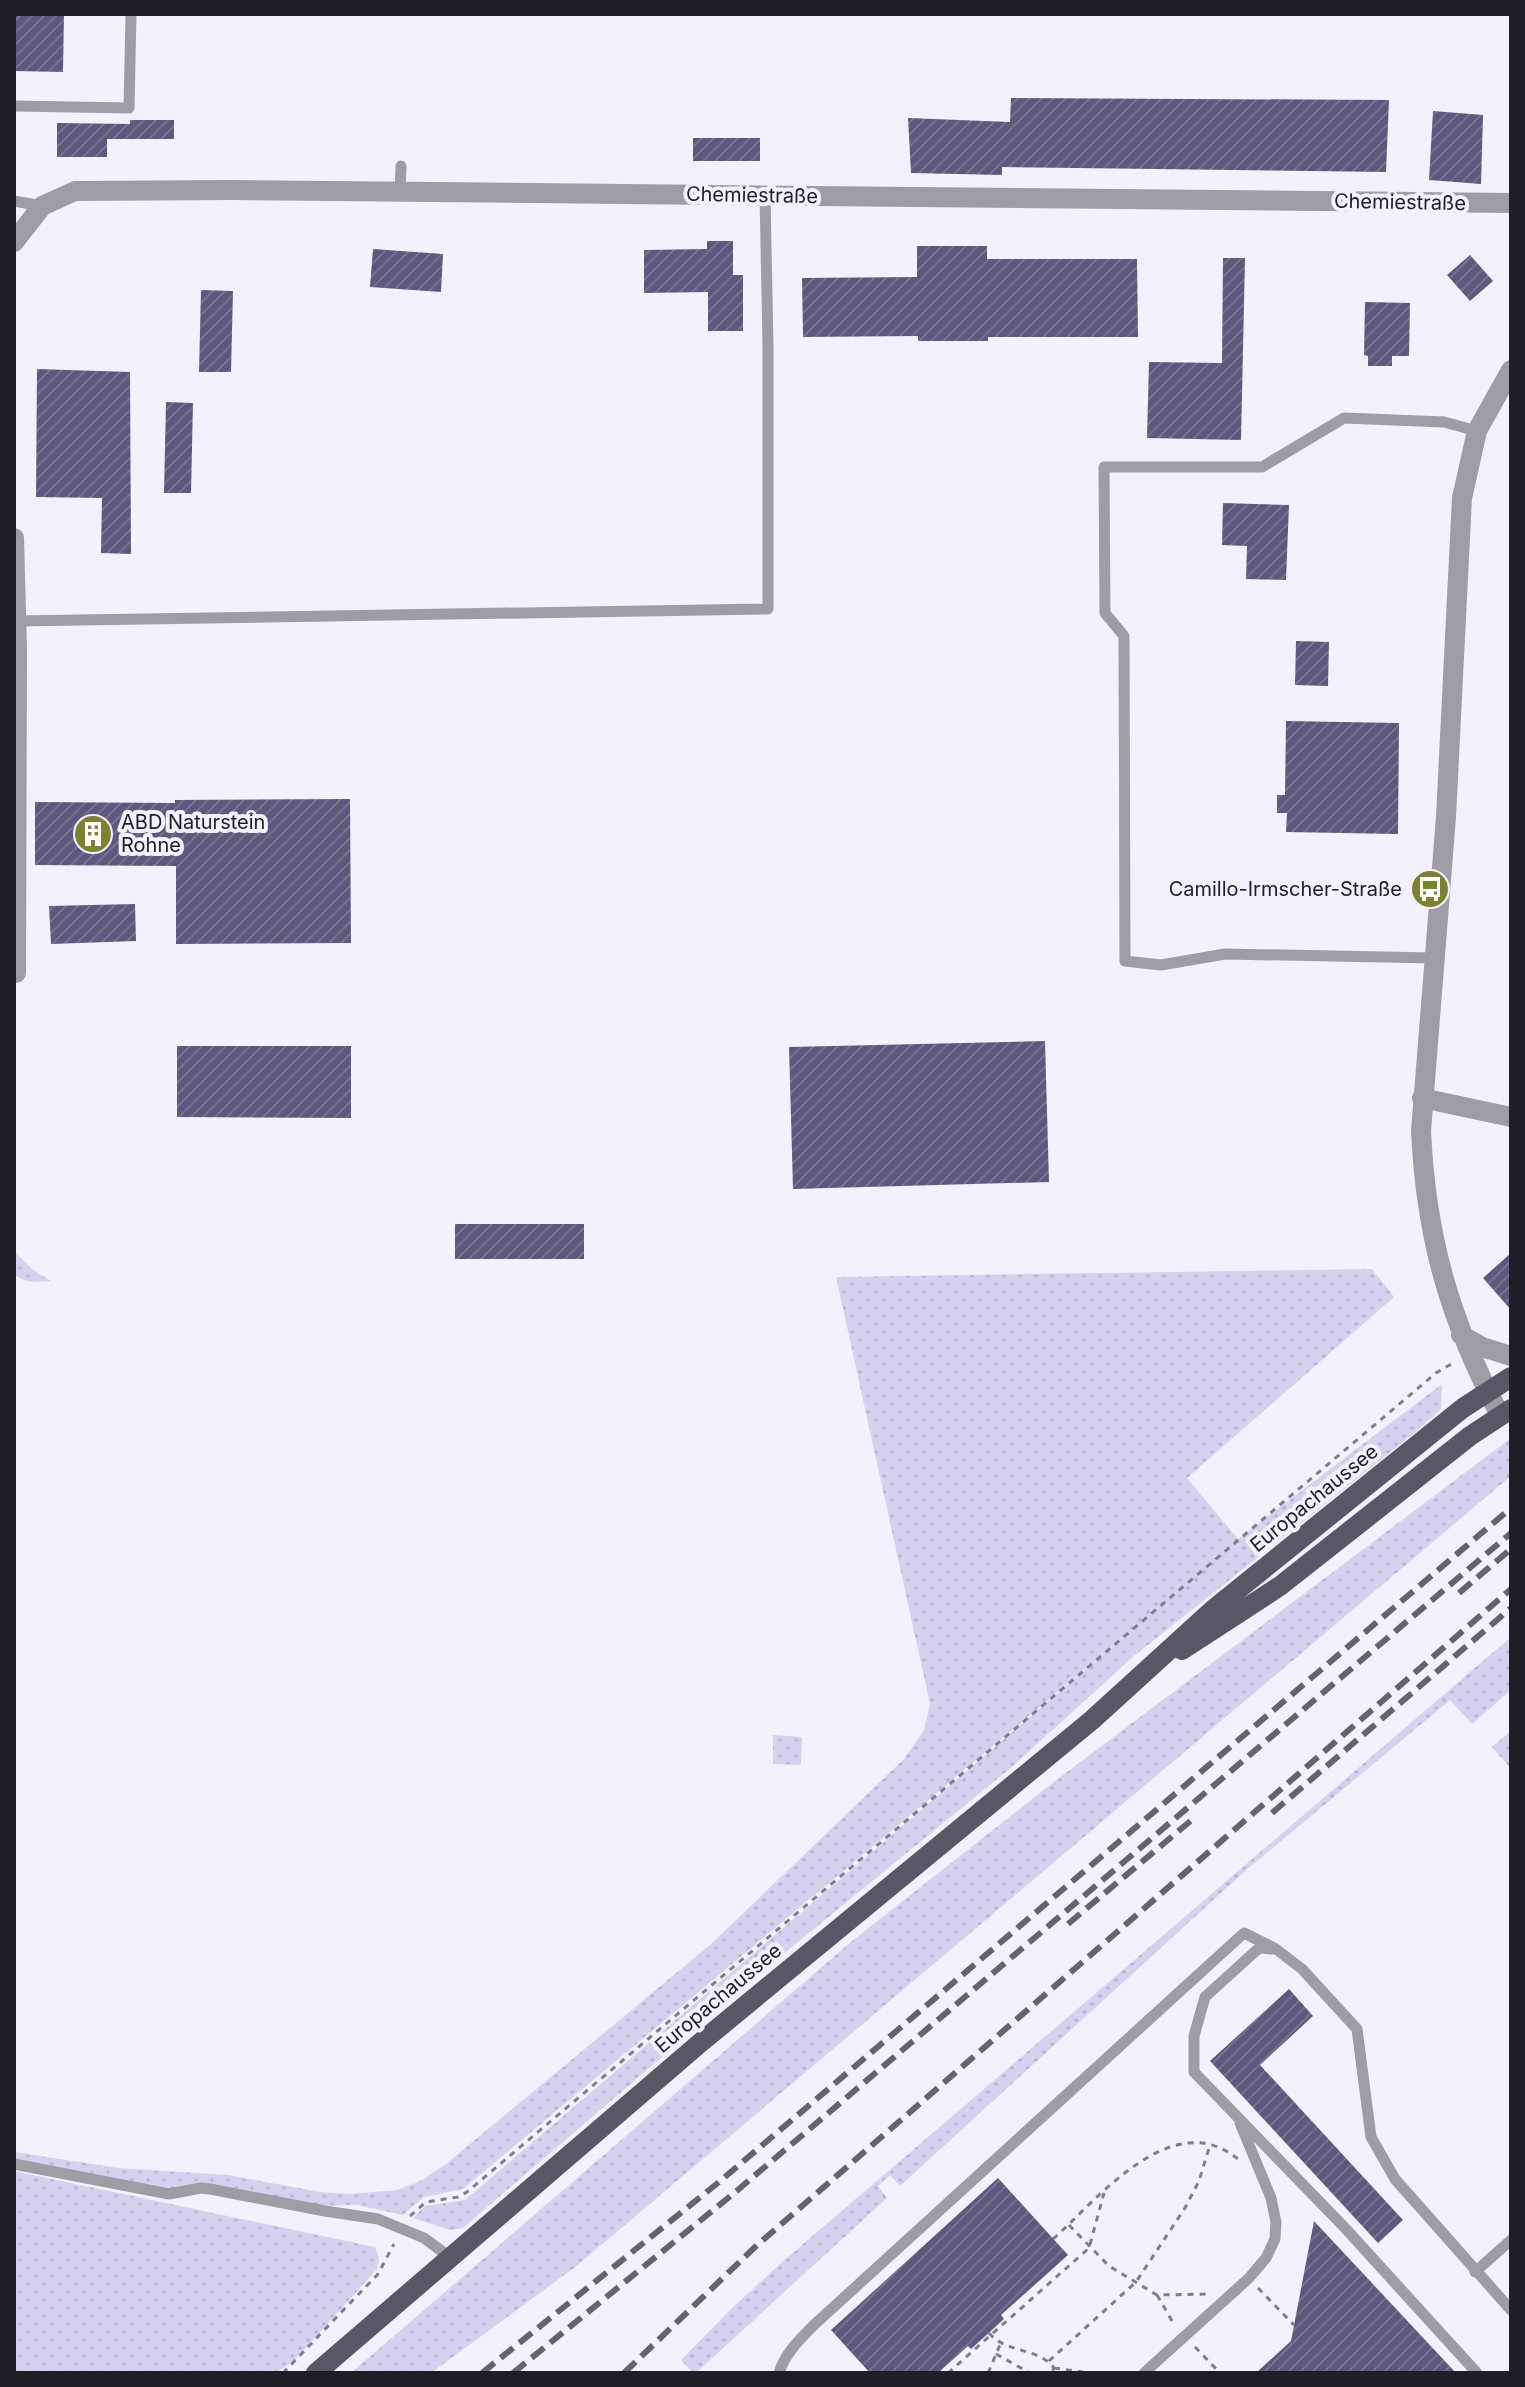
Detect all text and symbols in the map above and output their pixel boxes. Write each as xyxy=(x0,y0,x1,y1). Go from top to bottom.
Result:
street label: Chemiestraße xyxy=(686,182,818,208)
street label: Chemiestraße xyxy=(1334,189,1466,215)
place label: ABD Naturstein Rohne xyxy=(121,810,265,857)
building icon: ABD Naturstein Rohne xyxy=(72,813,114,855)
bus stop icon: Camillo-Irmscher-Straße xyxy=(1409,868,1451,910)
place label: Camillo-Irmscher-Straße xyxy=(1169,877,1402,901)
street label: Europachaussee xyxy=(1245,1439,1383,1557)
street label: Europachaussee xyxy=(650,1938,786,2058)

